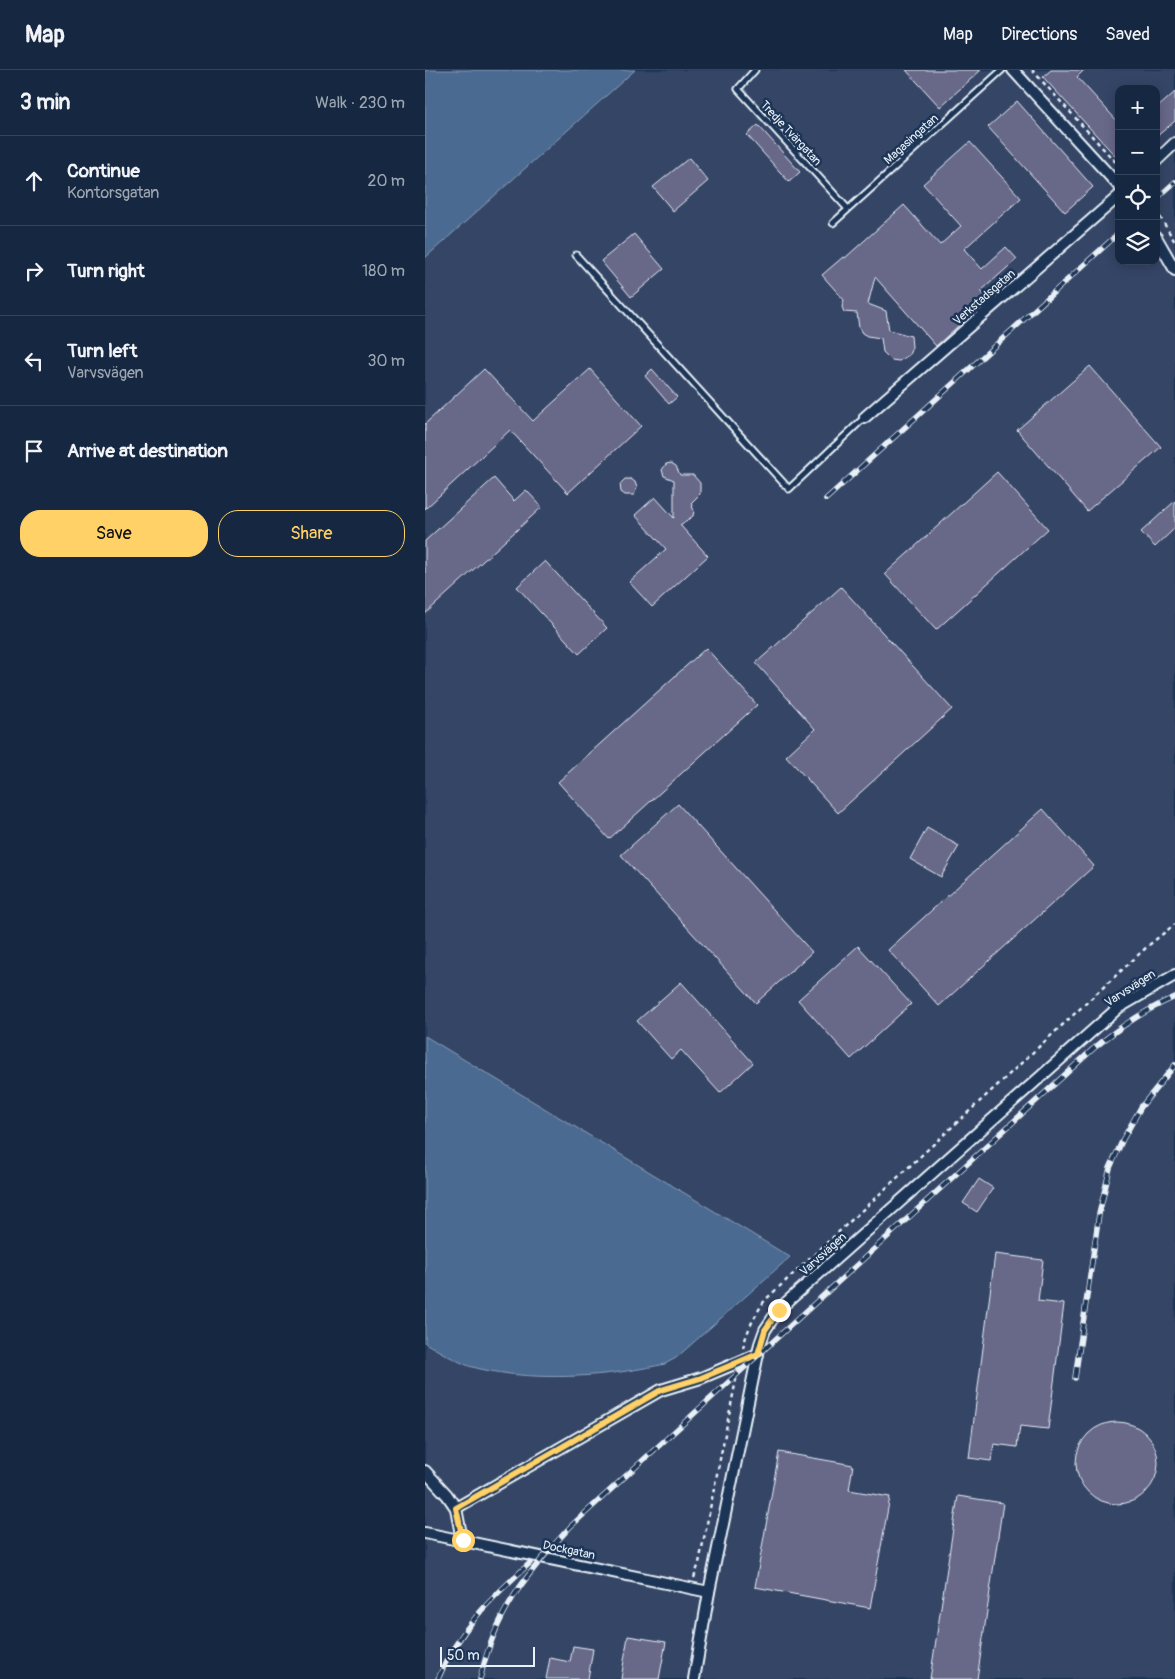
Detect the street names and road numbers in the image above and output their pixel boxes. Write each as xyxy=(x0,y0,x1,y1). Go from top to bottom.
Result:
street label: Tredje Tvärgatan xyxy=(757,98,825,169)
street label: Magasingatan xyxy=(881,111,942,168)
street label: Verkstadsgatan xyxy=(950,266,1019,328)
street label: Varvsvägen xyxy=(1102,966,1159,1010)
street label: Varvsvägen xyxy=(797,1229,850,1279)
street label: Dockgatan xyxy=(541,1538,597,1563)

